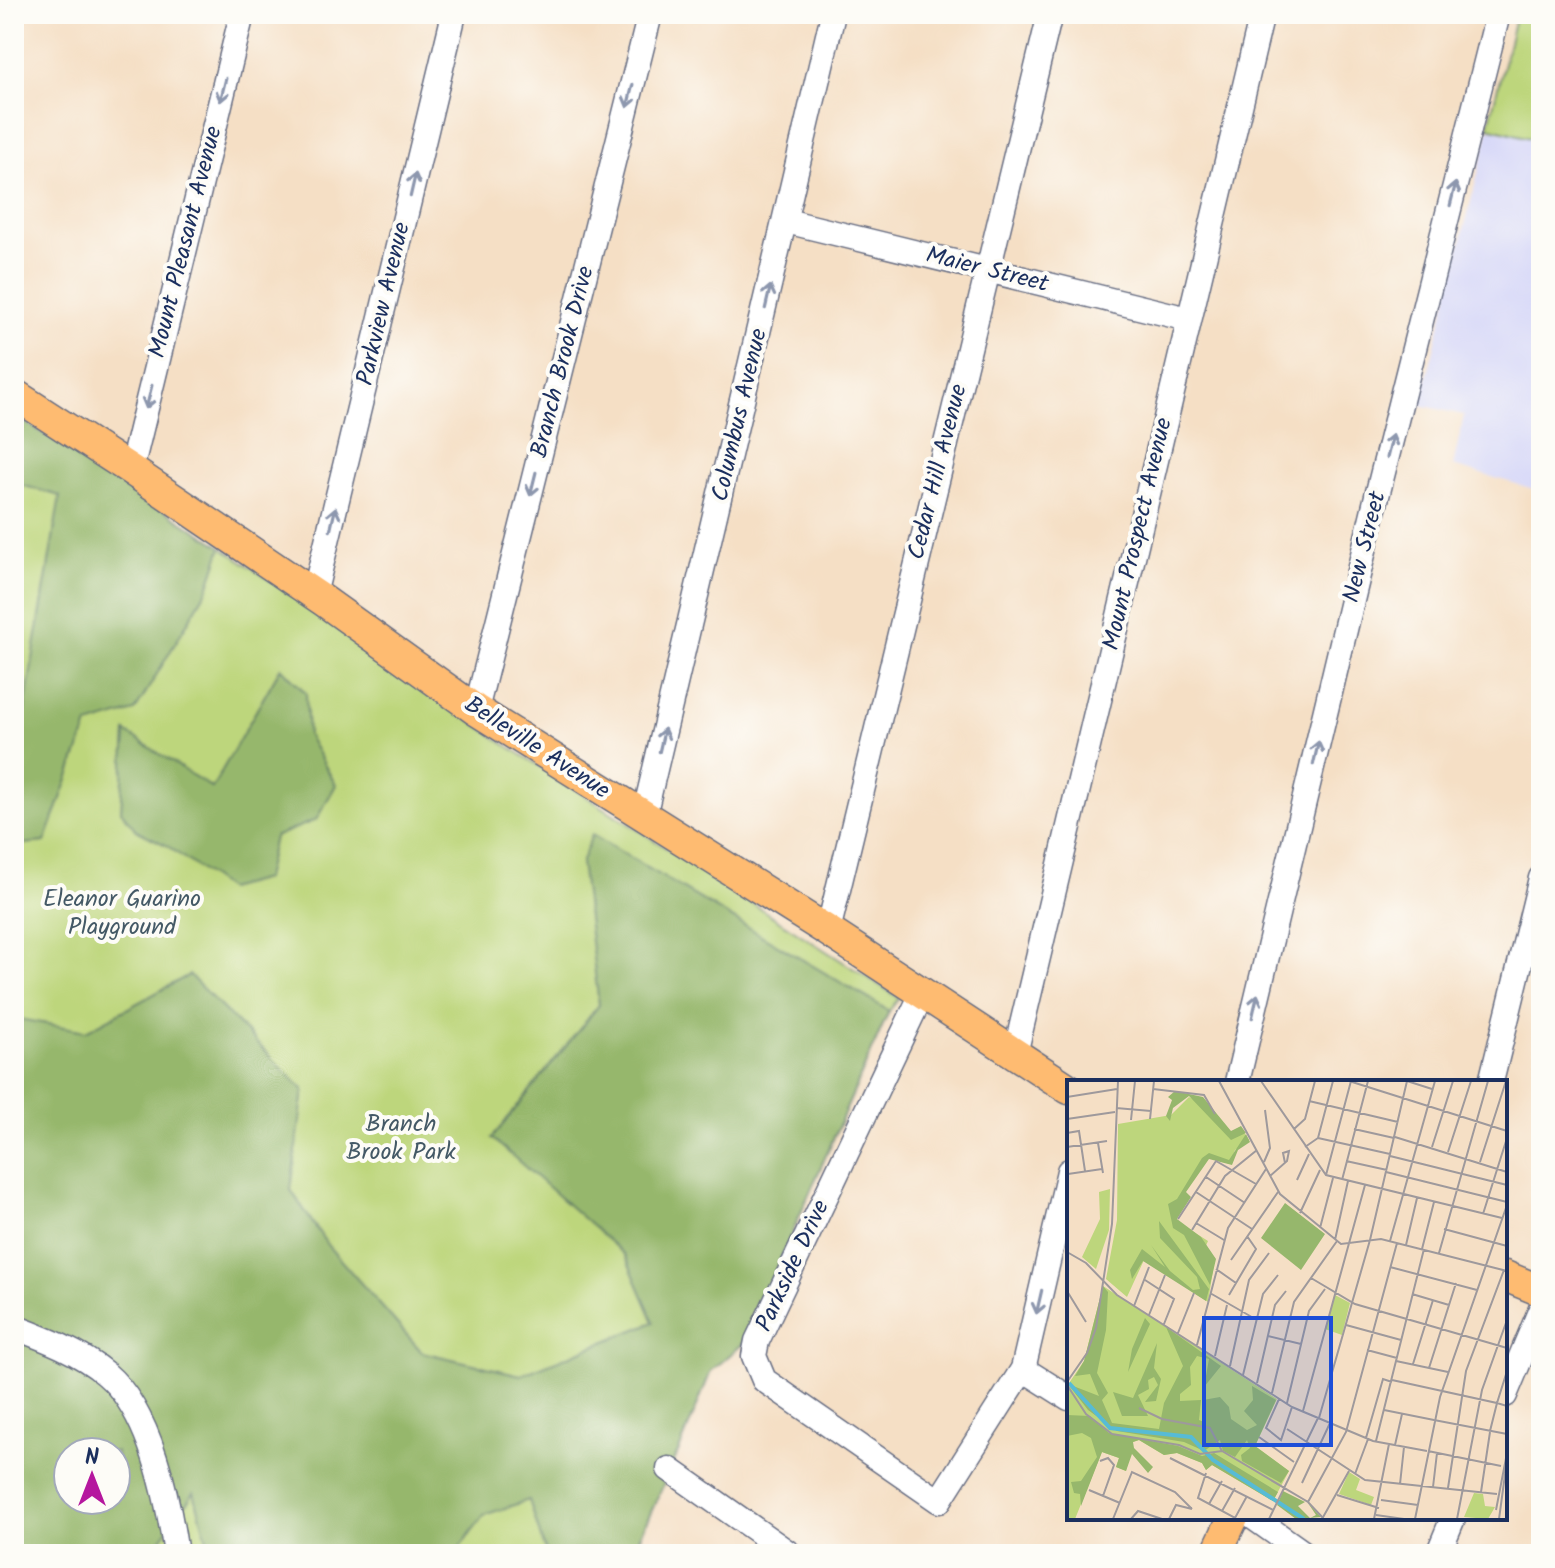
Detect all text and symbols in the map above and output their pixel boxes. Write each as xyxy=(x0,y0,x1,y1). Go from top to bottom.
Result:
one-way arrow xyxy=(215,76,230,102)
one-way arrow xyxy=(621,82,636,108)
street label: Mount Pleasant Avenue xyxy=(138,122,234,362)
one-way arrow xyxy=(406,172,421,198)
one-way arrow xyxy=(1446,181,1461,207)
street label: Parkview Avenue xyxy=(346,218,422,390)
street label: Maier Street xyxy=(922,236,1053,304)
street label: Branch Brook Drive xyxy=(520,262,606,462)
one-way arrow xyxy=(761,284,776,310)
street label: Columbus Avenue xyxy=(701,324,779,505)
street label: Cedar Hill Avenue xyxy=(897,380,979,564)
one-way arrow xyxy=(141,384,156,409)
street label: Mount Prospect Avenue xyxy=(1092,414,1184,654)
one-way arrow xyxy=(1383,434,1398,460)
one-way arrow xyxy=(525,470,540,496)
street label: New Street xyxy=(1332,486,1398,607)
one-way arrow xyxy=(326,507,341,532)
street label: Belleville Avenue xyxy=(456,686,618,810)
one-way arrow xyxy=(656,728,671,754)
one-way arrow xyxy=(1309,741,1324,767)
park label: Eleanor Guarino Playground xyxy=(43,880,201,947)
one-way arrow xyxy=(1248,994,1263,1020)
inset map xyxy=(1067,1080,1507,1520)
park label: Branch Brook Park xyxy=(346,1105,456,1172)
street label: Parkside Drive xyxy=(745,1193,841,1339)
one-way arrow xyxy=(1031,1288,1046,1314)
north arrow xyxy=(52,1436,132,1516)
text: N xyxy=(85,1441,99,1476)

